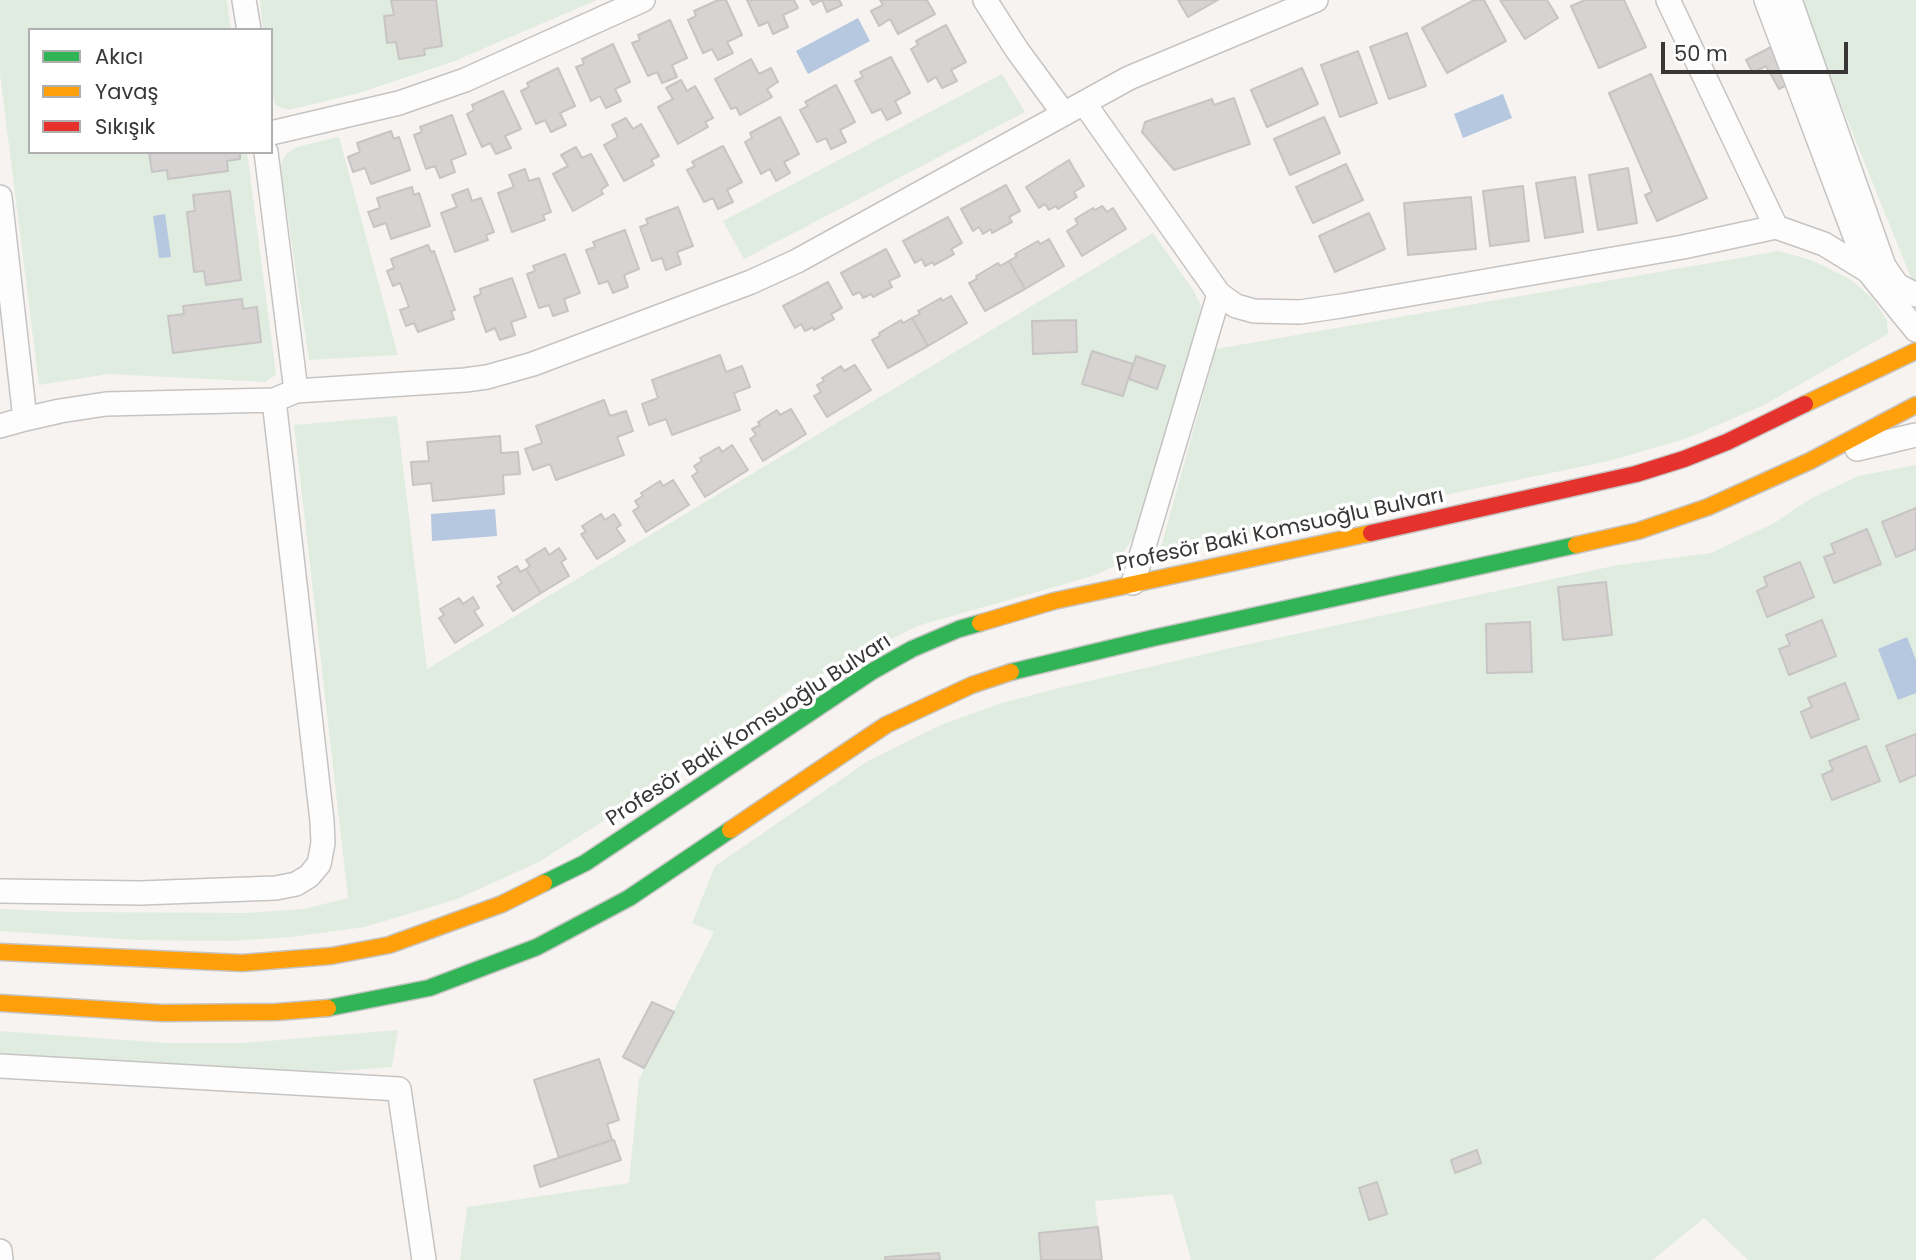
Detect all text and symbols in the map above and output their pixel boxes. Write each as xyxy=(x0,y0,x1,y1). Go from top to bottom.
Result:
legend xyxy=(28,28,273,154)
scale bar xyxy=(1664,28,1851,72)
text: 50 m xyxy=(1674,39,1728,68)
text: Akıcı xyxy=(95,42,143,71)
text: Yavaş xyxy=(95,77,158,106)
text: Sıkışık xyxy=(95,112,155,141)
street label: Profesör Baki Komsuoğlu Bulvarı xyxy=(1114,484,1446,578)
street label: Profesör Baki Komsuoğlu Bulvarı xyxy=(602,629,896,833)

